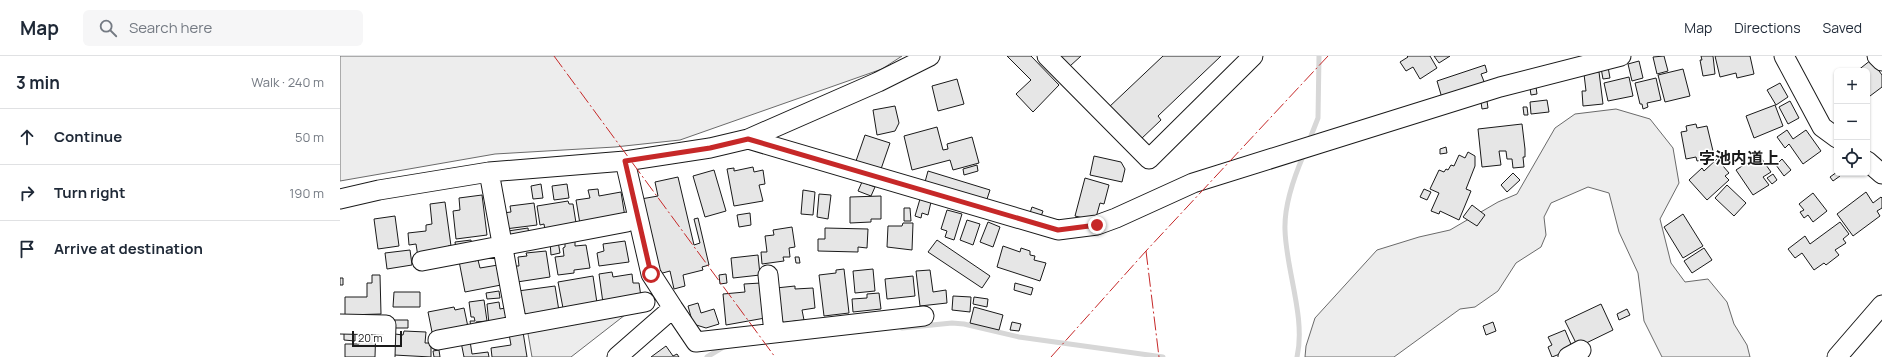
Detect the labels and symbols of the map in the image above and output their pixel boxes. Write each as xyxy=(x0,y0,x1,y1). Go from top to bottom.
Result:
district label: 字池内道上 xyxy=(1699,147,1779,169)
route end xyxy=(1088,216,1106,234)
route start xyxy=(642,265,660,283)
scale bar xyxy=(352,329,402,348)

